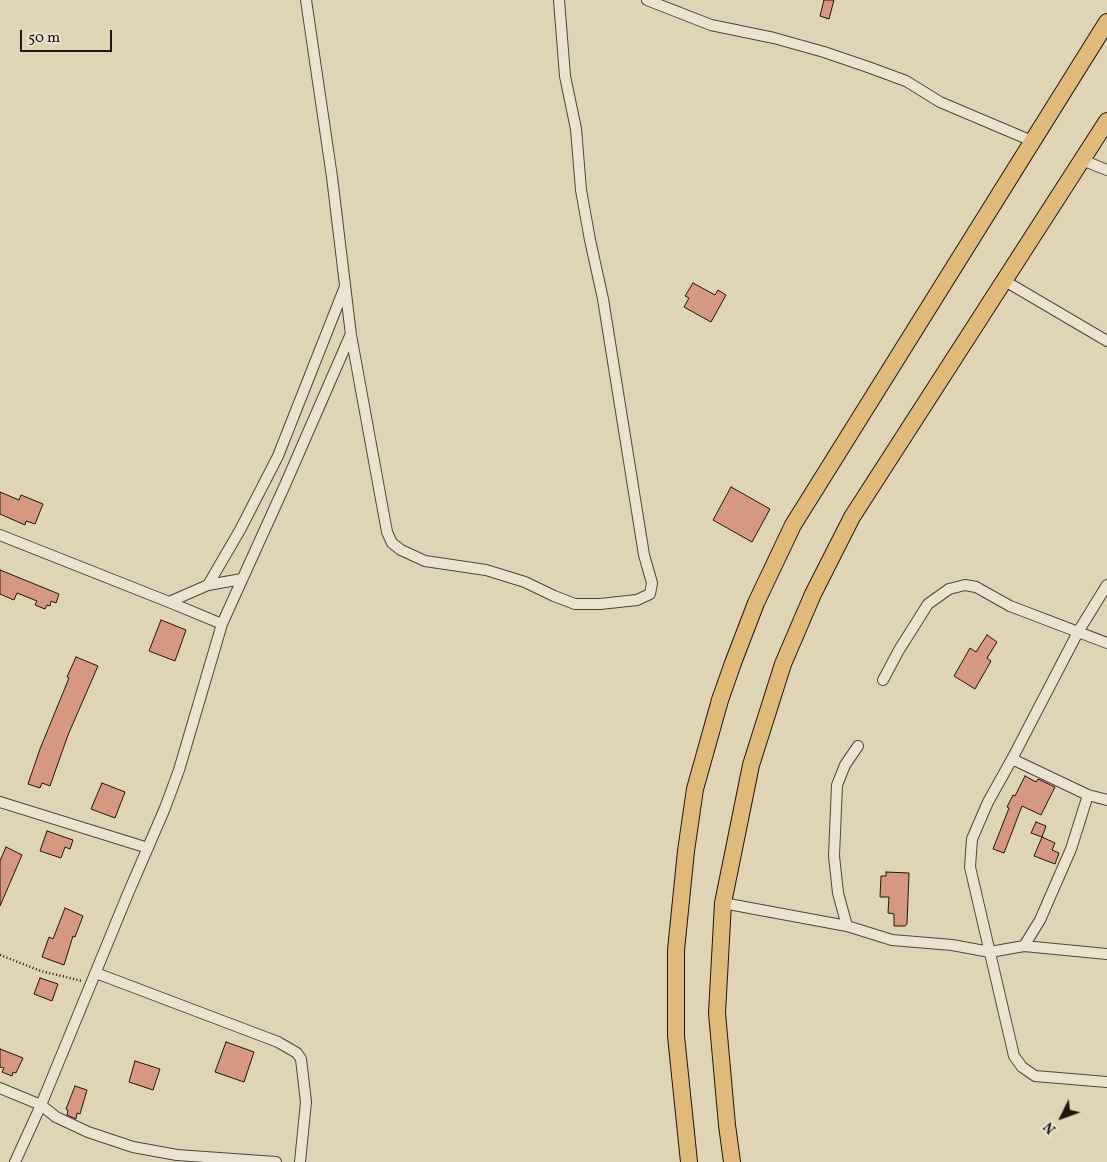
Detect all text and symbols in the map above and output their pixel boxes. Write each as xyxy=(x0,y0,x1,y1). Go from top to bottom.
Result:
scale bar xyxy=(22,20,115,52)
text: 50 m xyxy=(28,28,60,49)
north arrow xyxy=(1037,1092,1087,1142)
text: N xyxy=(1040,1117,1061,1138)

